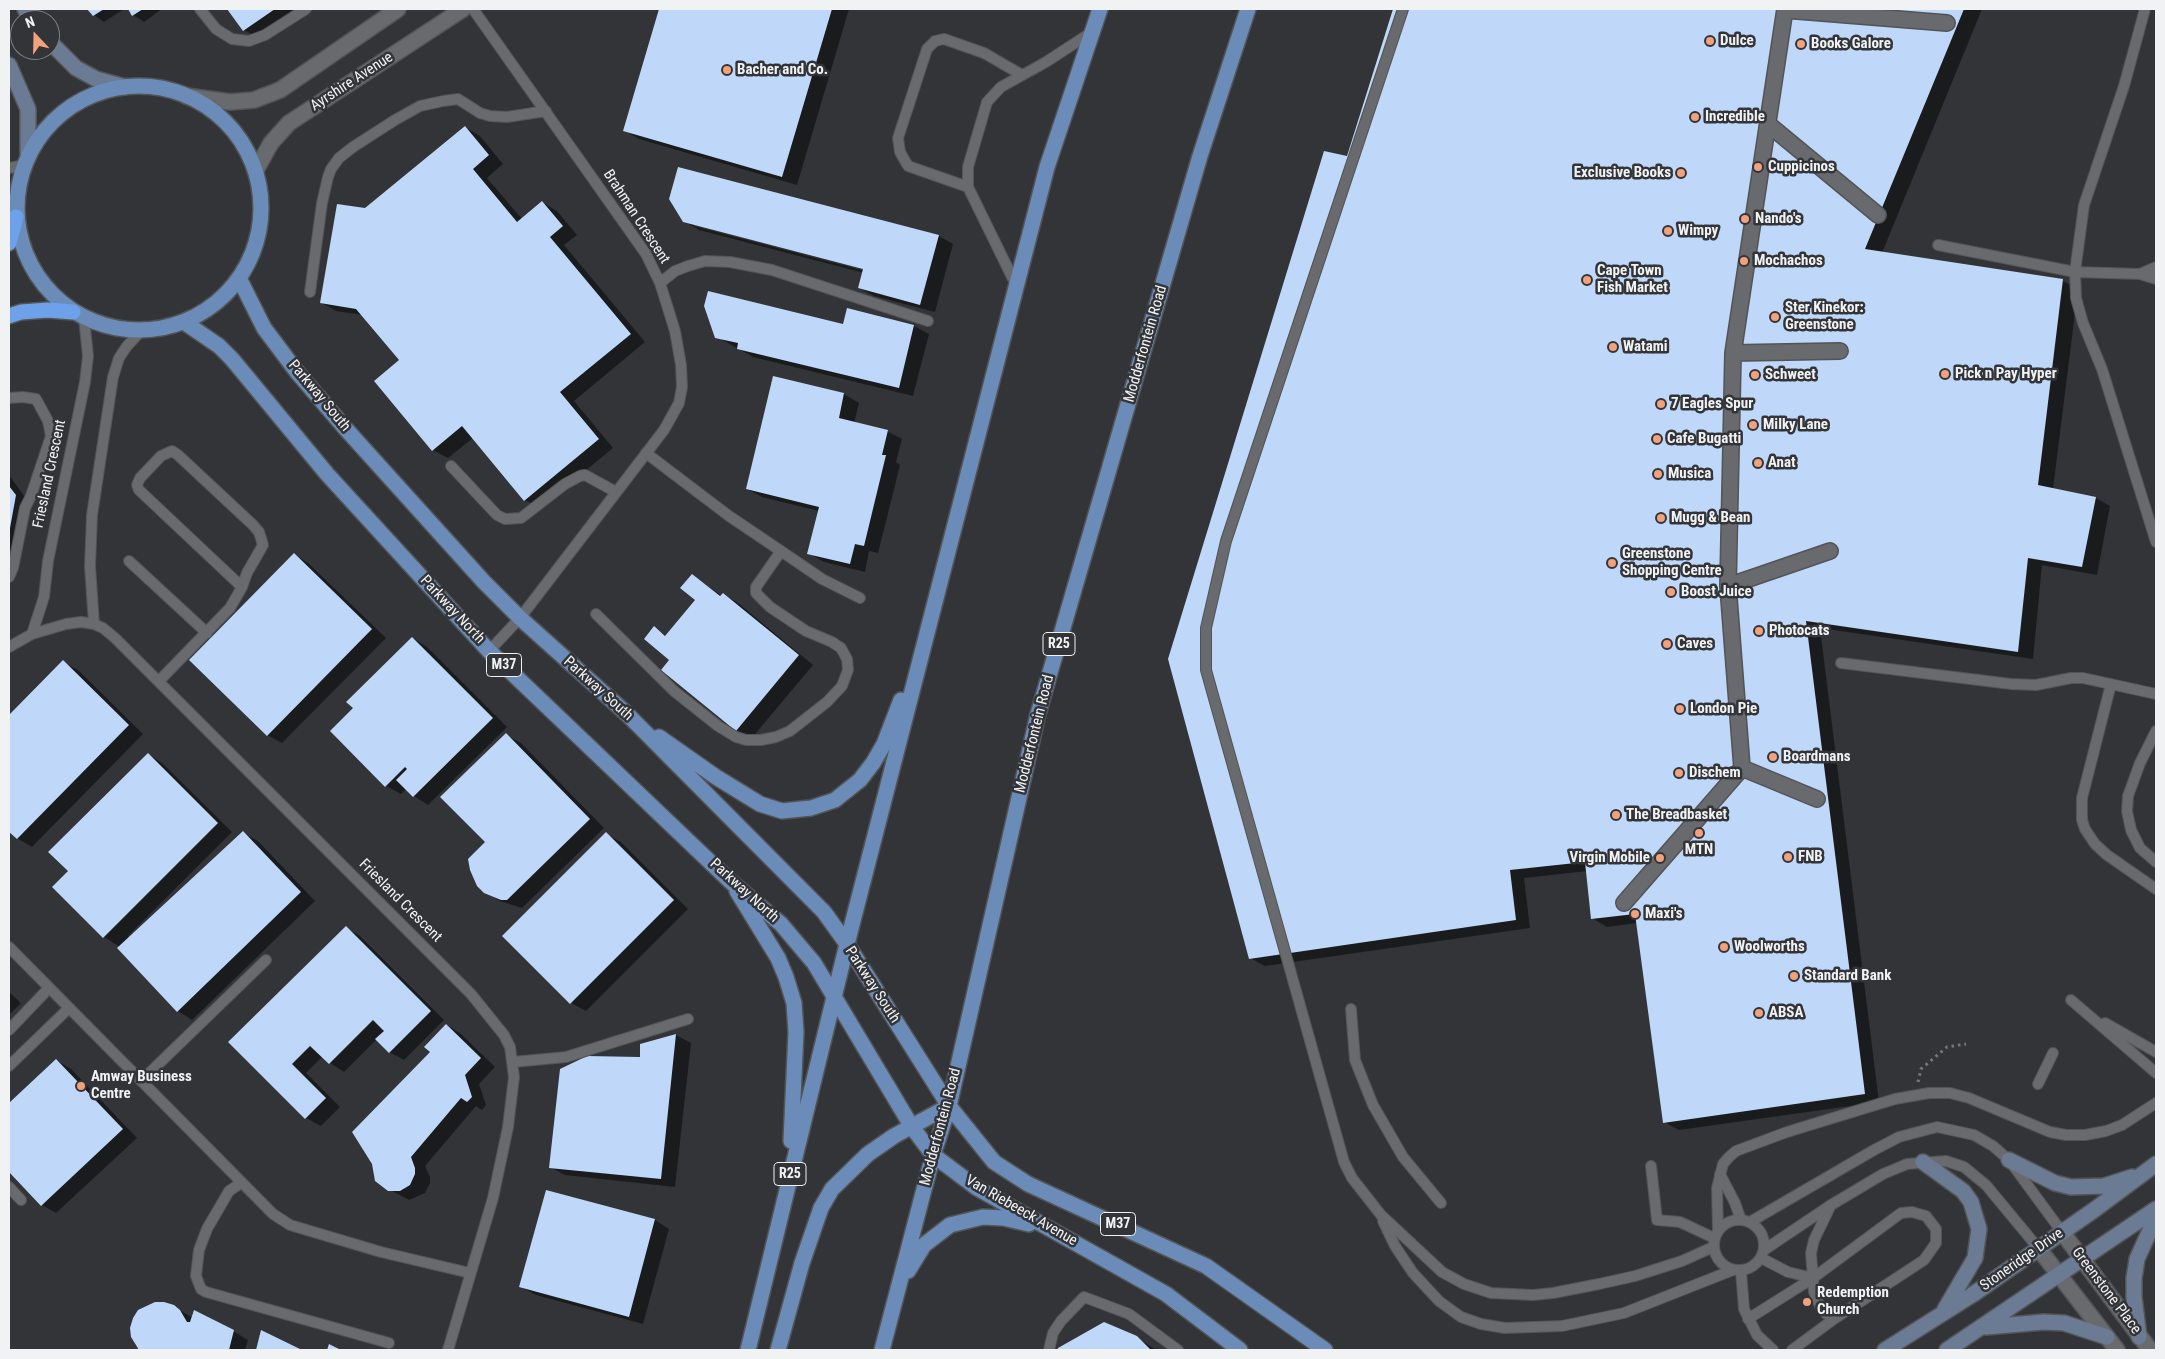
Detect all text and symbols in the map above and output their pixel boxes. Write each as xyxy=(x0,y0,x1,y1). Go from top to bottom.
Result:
north arrow xyxy=(10,10,60,60)
text: N xyxy=(23,13,37,31)
place label: Dulce xyxy=(1720,32,1754,50)
marker: Dulce xyxy=(1704,35,1716,47)
place label: Books Galore xyxy=(1811,35,1891,53)
marker: Books Galore xyxy=(1795,38,1807,50)
street label: Ayrshire Avenue xyxy=(307,49,397,115)
place label: Bacher and Co. xyxy=(737,61,828,79)
marker: Bacher and Co. xyxy=(721,64,733,76)
place label: Incredible xyxy=(1705,108,1765,126)
marker: Incredible xyxy=(1689,111,1701,123)
place label: Cuppicinos xyxy=(1768,158,1835,176)
marker: Cuppicinos xyxy=(1752,161,1764,173)
place label: Exclusive Books xyxy=(1574,164,1671,182)
street label: Brahman Crescent xyxy=(599,167,673,267)
marker: Exclusive Books xyxy=(1675,167,1687,179)
place label: Nando's xyxy=(1755,210,1801,228)
marker: Nando's xyxy=(1739,213,1751,225)
place label: Wimpy xyxy=(1678,222,1718,240)
marker: Wimpy xyxy=(1662,225,1674,237)
place label: Mochachos xyxy=(1754,252,1823,270)
marker: Mochachos xyxy=(1738,255,1750,267)
place label: Cape Town Fish Market xyxy=(1597,262,1668,297)
marker: Cape Town Fish Market xyxy=(1581,274,1593,286)
street label: Modderfontein Road xyxy=(1121,283,1171,405)
place label: Ster Kinekor: Greenstone xyxy=(1785,299,1864,334)
marker: Ster Kinekor: Greenstone xyxy=(1769,311,1781,323)
place label: Watami xyxy=(1623,338,1668,356)
marker: Watami xyxy=(1607,341,1619,353)
street label: Parkway South xyxy=(284,357,354,435)
place label: Pick n Pay Hyper xyxy=(1955,365,2057,383)
place label: Schweet xyxy=(1765,366,1816,384)
marker: Pick n Pay Hyper xyxy=(1939,368,1951,380)
marker: Schweet xyxy=(1749,369,1761,381)
place label: 7 Eagles Spur xyxy=(1671,395,1753,413)
marker: 7 Eagles Spur xyxy=(1655,398,1667,410)
place label: Milky Lane xyxy=(1763,416,1828,434)
street label: Friesland Crescent xyxy=(30,418,70,530)
marker: Milky Lane xyxy=(1747,419,1759,431)
place label: Cafe Bugatti xyxy=(1667,430,1741,448)
marker: Cafe Bugatti xyxy=(1651,433,1663,445)
place label: Anat xyxy=(1768,454,1796,472)
marker: Anat xyxy=(1752,457,1764,469)
place label: Musica xyxy=(1668,465,1711,483)
marker: Musica xyxy=(1652,468,1664,480)
place label: Mugg & Bean xyxy=(1671,509,1750,527)
marker: Mugg & Bean xyxy=(1655,512,1667,524)
place label: Greenstone Shopping Centre xyxy=(1622,545,1722,580)
marker: Greenstone Shopping Centre xyxy=(1606,557,1618,569)
street label: Parkway North xyxy=(416,572,488,648)
place label: Boost Juice xyxy=(1681,583,1752,601)
marker: Boost Juice xyxy=(1665,586,1677,598)
place label: Photocats xyxy=(1769,622,1830,640)
marker: Photocats xyxy=(1753,625,1765,637)
road number: R25 xyxy=(1043,633,1075,656)
place label: Caves xyxy=(1677,635,1713,653)
marker: Caves xyxy=(1661,638,1673,650)
street label: Parkway South xyxy=(559,653,637,725)
road number: M37 xyxy=(486,654,522,676)
street label: Modderfontein Road xyxy=(1012,673,1058,795)
place label: London Pie xyxy=(1690,700,1757,718)
marker: London Pie xyxy=(1674,703,1686,715)
place label: Boardmans xyxy=(1783,748,1851,766)
marker: Boardmans xyxy=(1767,751,1779,763)
place label: Dischem xyxy=(1689,764,1741,782)
marker: Dischem xyxy=(1673,767,1685,779)
place label: The Breadbasket xyxy=(1626,806,1727,824)
marker: The Breadbasket xyxy=(1610,809,1622,821)
marker: MTN xyxy=(1693,827,1705,839)
place label: MTN xyxy=(1685,841,1713,859)
place label: FNB xyxy=(1798,848,1823,866)
place label: Virgin Mobile xyxy=(1570,849,1650,867)
marker: FNB xyxy=(1782,851,1794,863)
marker: Virgin Mobile xyxy=(1654,852,1666,864)
street label: Parkway North xyxy=(706,855,782,927)
street label: Friesland Crescent xyxy=(355,856,445,946)
place label: Maxi's xyxy=(1645,905,1683,923)
marker: Maxi's xyxy=(1629,908,1641,920)
place label: Woolworths xyxy=(1734,938,1805,956)
marker: Woolworths xyxy=(1718,941,1730,953)
street label: Parkway South xyxy=(841,943,903,1027)
place label: Standard Bank xyxy=(1804,967,1891,985)
marker: Standard Bank xyxy=(1788,970,1800,982)
place label: ABSA xyxy=(1769,1004,1803,1022)
marker: ABSA xyxy=(1753,1007,1765,1019)
street label: Modderfontein Road xyxy=(917,1066,965,1188)
place label: Amway Business Centre xyxy=(91,1068,192,1103)
marker: Amway Business Centre xyxy=(75,1080,87,1092)
road number: R25 xyxy=(774,1162,806,1186)
street label: Van Riebeeck Avenue xyxy=(962,1172,1080,1250)
road number: M37 xyxy=(1100,1212,1136,1236)
street label: Stoneridge Drive xyxy=(1977,1225,2067,1295)
street label: Greenstone Place xyxy=(2068,1244,2144,1338)
place label: Redemption Church xyxy=(1817,1284,1889,1319)
marker: Redemption Church xyxy=(1801,1296,1813,1308)

